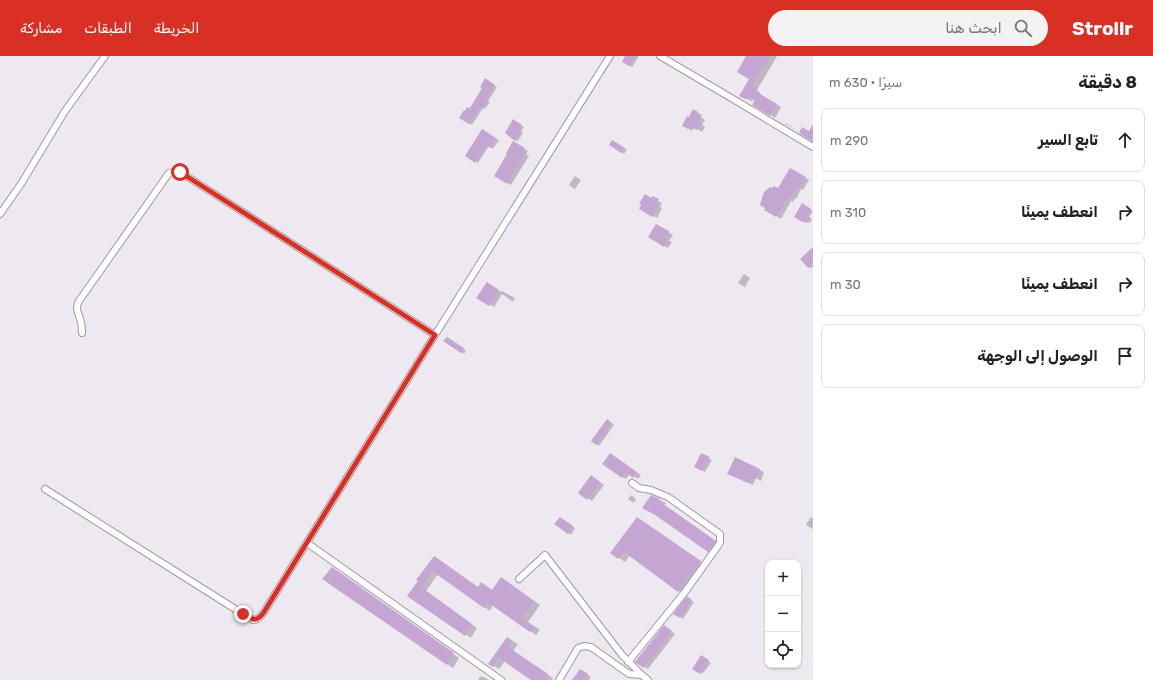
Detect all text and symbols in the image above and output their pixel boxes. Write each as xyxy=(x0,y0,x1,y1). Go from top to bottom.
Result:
search box xyxy=(768,10,1048,46)
icon: search xyxy=(1012,17,1034,39)
text: Strollr xyxy=(1072,17,1133,40)
text: ابحث هنا xyxy=(945,19,1002,37)
text: مشاركة xyxy=(20,20,62,37)
text: الطبقات xyxy=(84,20,132,37)
text: الخريطة xyxy=(154,20,199,37)
text: 8 دقيقة xyxy=(1078,72,1137,92)
text: سيرًا · 630 m xyxy=(829,75,902,90)
icon: ahead xyxy=(1114,129,1136,151)
text: تابع السير xyxy=(1038,131,1098,149)
text: 290 m xyxy=(830,133,868,148)
route start xyxy=(171,163,189,181)
icon: right xyxy=(1114,201,1136,223)
text: انعطف يمينًا xyxy=(1021,203,1098,221)
text: 310 m xyxy=(830,205,866,220)
icon: right xyxy=(1114,273,1136,295)
text: انعطف يمينًا xyxy=(1021,275,1098,293)
text: 30 m xyxy=(830,277,861,292)
icon: arrive xyxy=(1114,345,1136,367)
text: الوصول إلى الوجهة xyxy=(977,347,1098,365)
map controls xyxy=(765,560,801,668)
button: + xyxy=(765,560,801,596)
button: − xyxy=(765,596,801,632)
route end xyxy=(234,605,252,623)
button: locate xyxy=(765,632,801,668)

